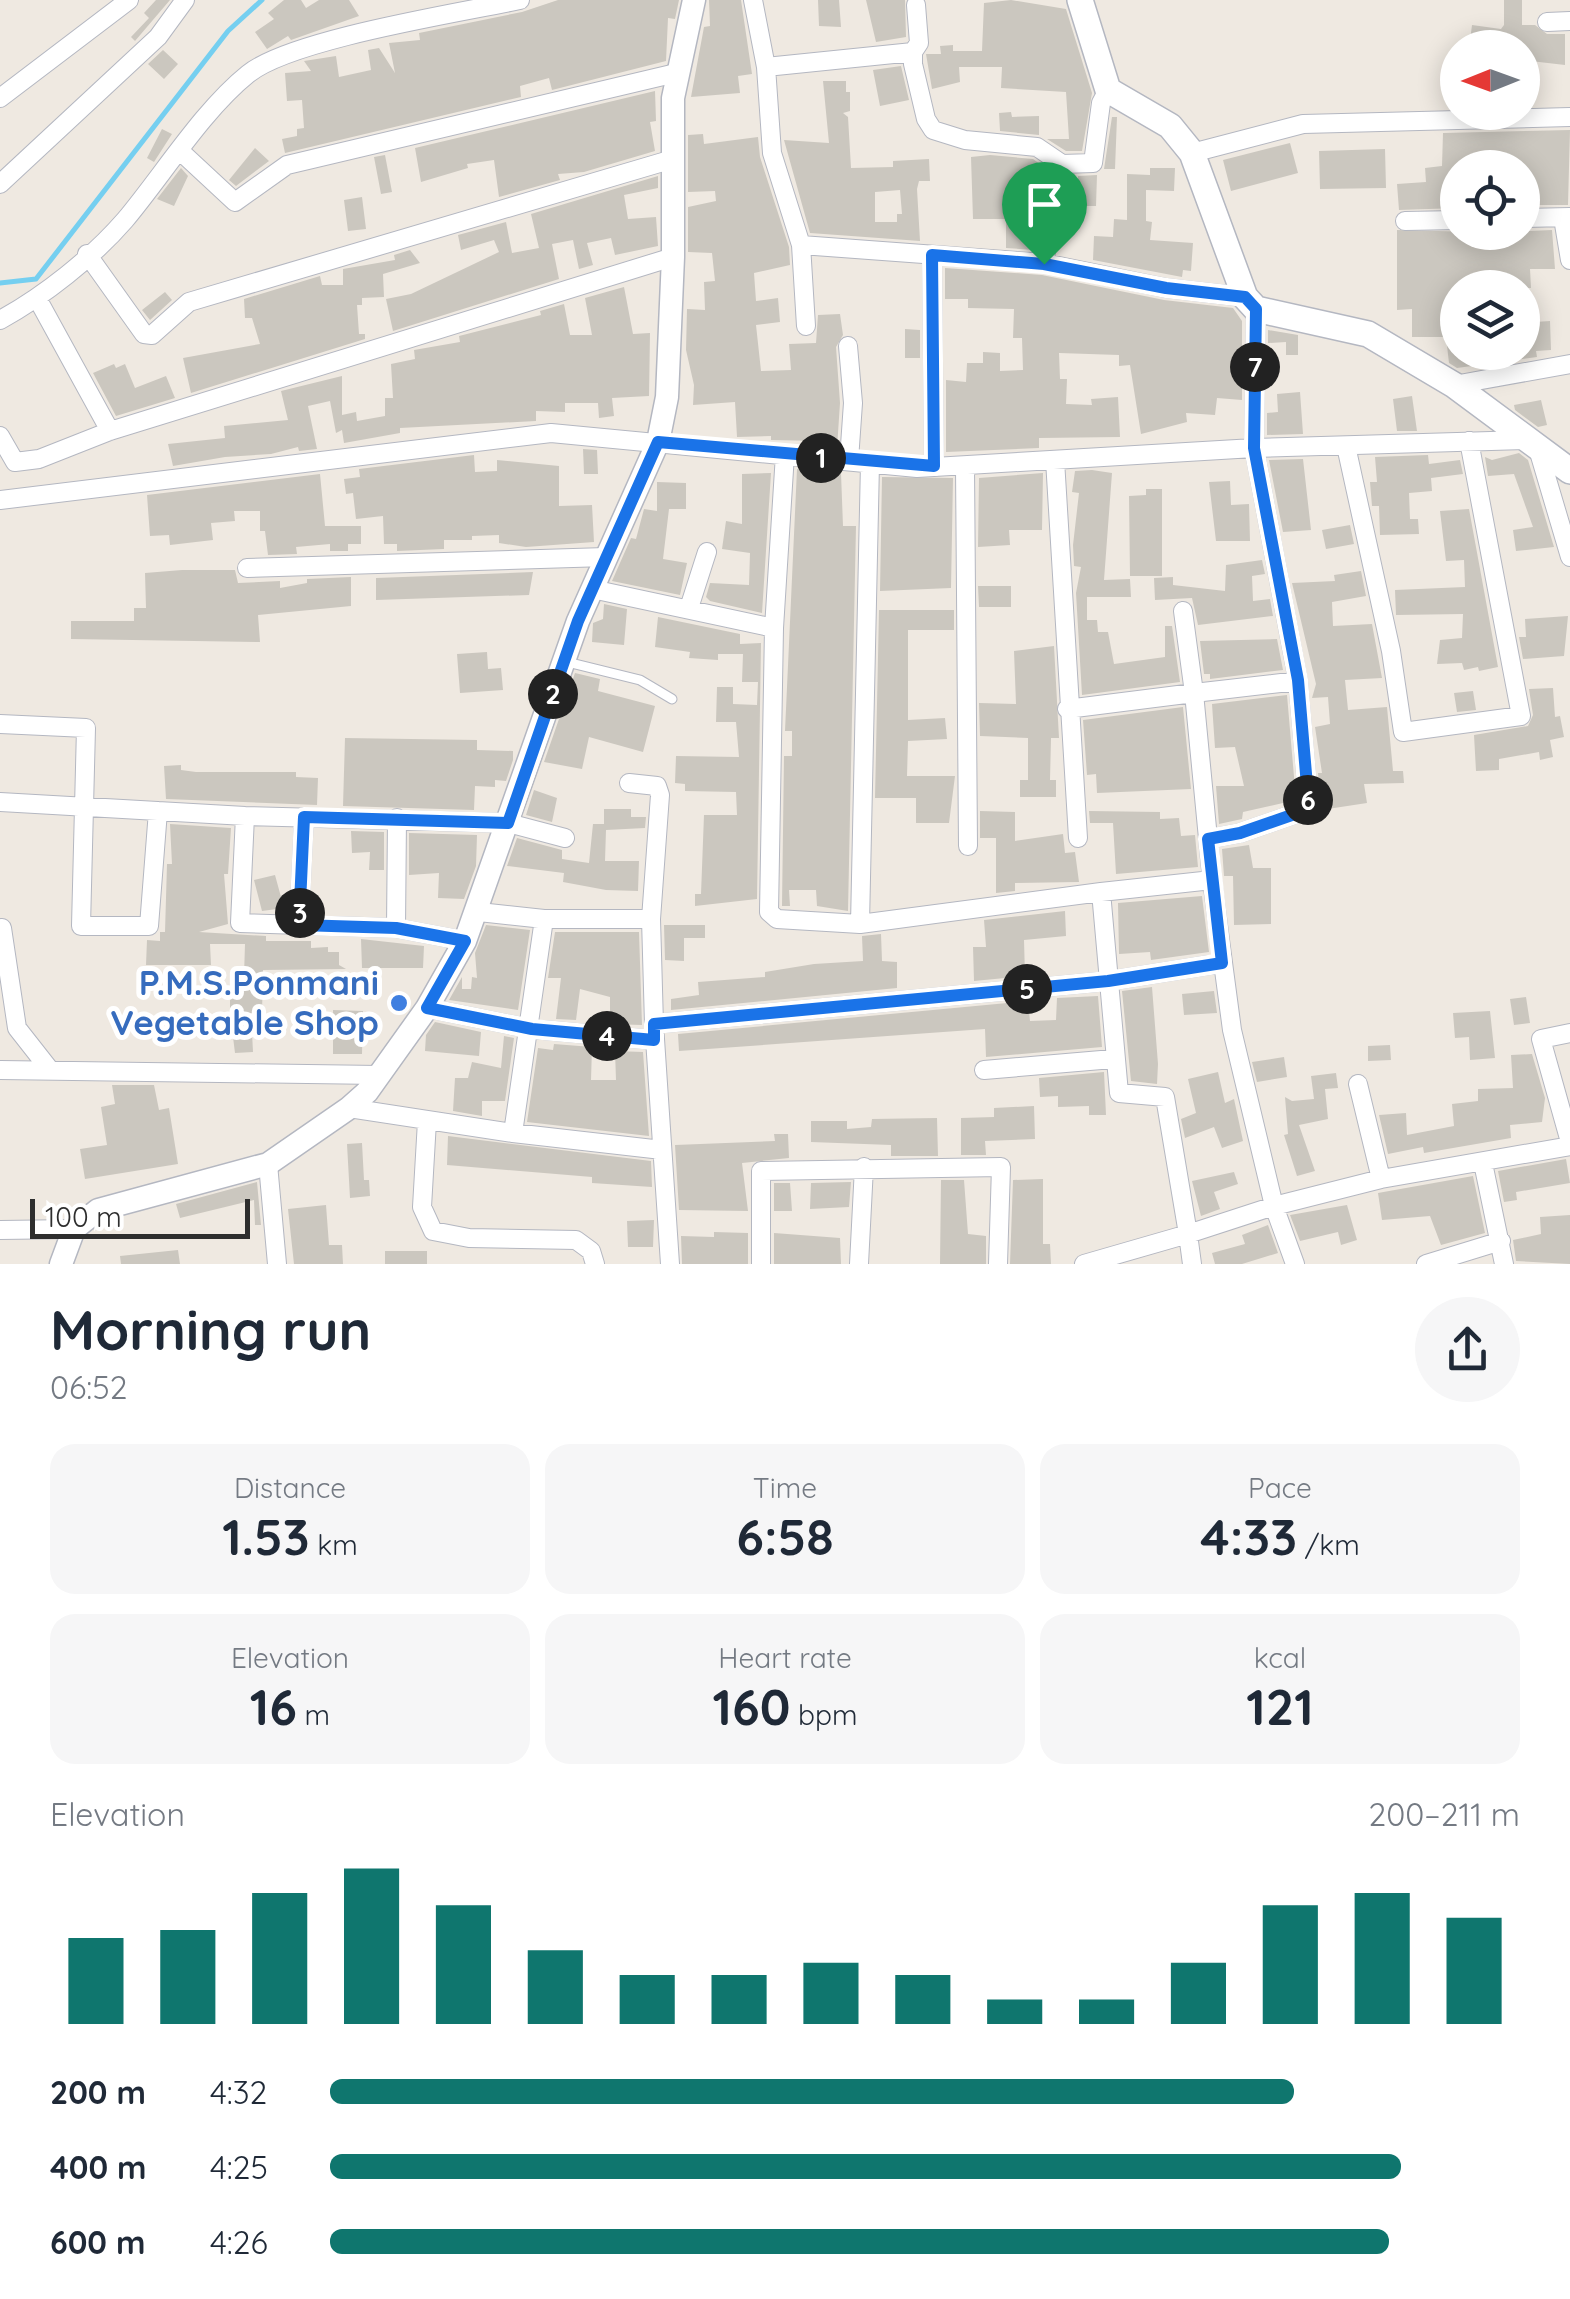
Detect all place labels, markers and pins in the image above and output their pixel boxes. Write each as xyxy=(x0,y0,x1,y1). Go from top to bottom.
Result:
pin xyxy=(1002,162,1087,265)
pin: 7 xyxy=(1230,342,1280,392)
pin: 1 xyxy=(796,433,846,483)
pin: 2 xyxy=(528,669,578,719)
pin: 6 xyxy=(1283,775,1333,825)
pin: 3 xyxy=(275,888,325,938)
place label: P.M.S.Ponmani Vegetable Shop xyxy=(110,960,379,1044)
pin: 5 xyxy=(1002,964,1052,1014)
marker: P.M.S.Ponmani Vegetable Shop xyxy=(388,992,410,1014)
pin: 4 xyxy=(582,1011,632,1061)

